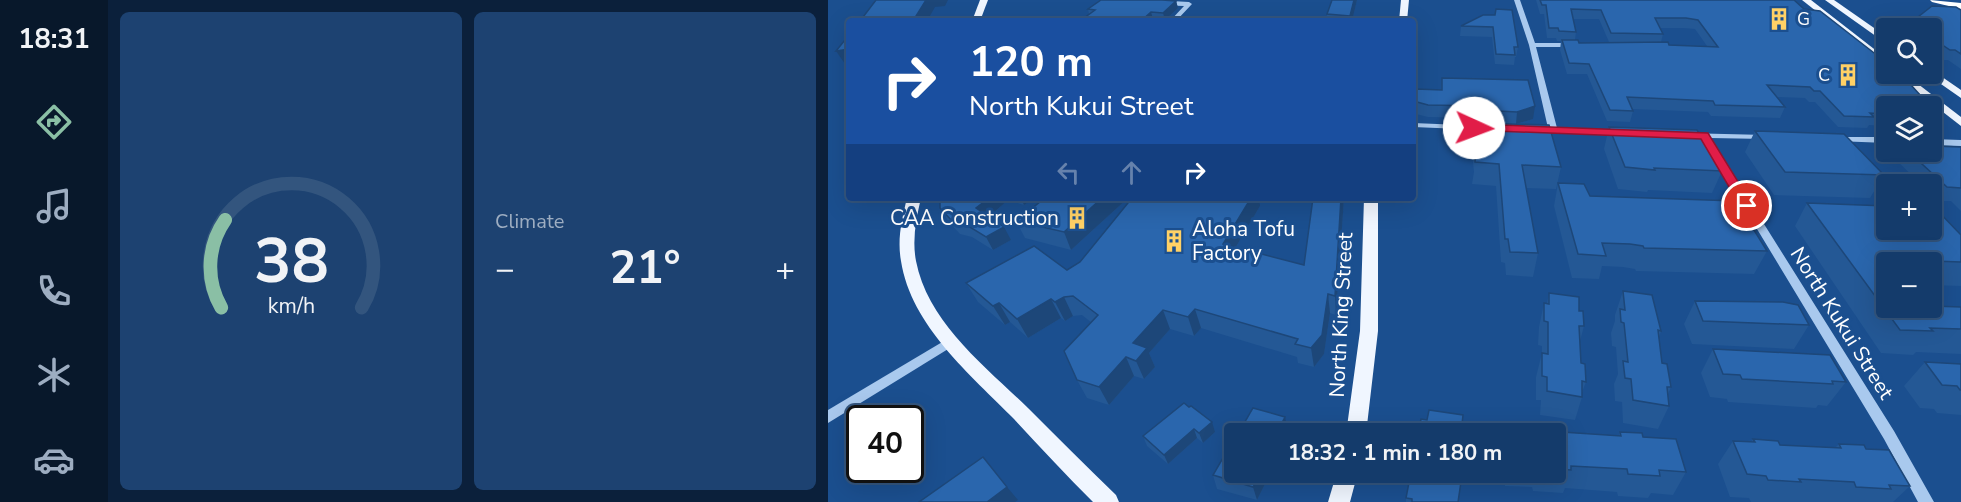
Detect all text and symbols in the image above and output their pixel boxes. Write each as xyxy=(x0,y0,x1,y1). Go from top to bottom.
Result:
building icon: G xyxy=(1766,6,1792,32)
place label: G xyxy=(1797,7,1810,31)
map controls xyxy=(1876,18,1942,318)
button: search xyxy=(1876,18,1942,84)
text: 18:31 xyxy=(18,21,90,58)
text: 120 m xyxy=(969,34,1093,91)
icon: right xyxy=(870,42,948,120)
building icon: C xyxy=(1835,62,1861,88)
place label: C xyxy=(1818,63,1830,87)
text: North Kukui Street xyxy=(969,88,1193,125)
position arrow xyxy=(1442,96,1506,160)
button: layers xyxy=(1876,96,1942,162)
icon: directions xyxy=(33,101,75,143)
icon: left xyxy=(1052,156,1085,189)
icon: ahead xyxy=(1115,156,1148,189)
icon: right xyxy=(1178,156,1211,189)
button: + xyxy=(1876,174,1942,240)
pin xyxy=(1721,180,1772,231)
icon: music xyxy=(33,185,75,227)
icon: arrive xyxy=(1730,189,1763,222)
place label: CAA Construction xyxy=(890,204,1059,232)
building icon: CAA Construction xyxy=(1064,205,1090,231)
text: Climate xyxy=(495,208,564,235)
place label: Aloha Tofu Factory xyxy=(1192,215,1295,267)
text: 38 xyxy=(254,219,328,304)
building icon: Aloha Tofu Factory xyxy=(1161,228,1187,254)
street label: North King Street xyxy=(1323,231,1359,398)
text: 21° xyxy=(609,238,681,299)
street label: North Kukui Street xyxy=(1784,242,1900,405)
text: − xyxy=(495,247,515,292)
text: + xyxy=(775,247,795,292)
button: − xyxy=(1876,252,1942,318)
icon: phone xyxy=(33,270,75,312)
text: km/h xyxy=(267,291,315,321)
icon: climate xyxy=(33,354,75,396)
speed limit sign: 40 xyxy=(846,405,924,483)
text: 18:32 · 1 min · 180 m xyxy=(1288,438,1502,468)
icon: car xyxy=(33,439,75,481)

